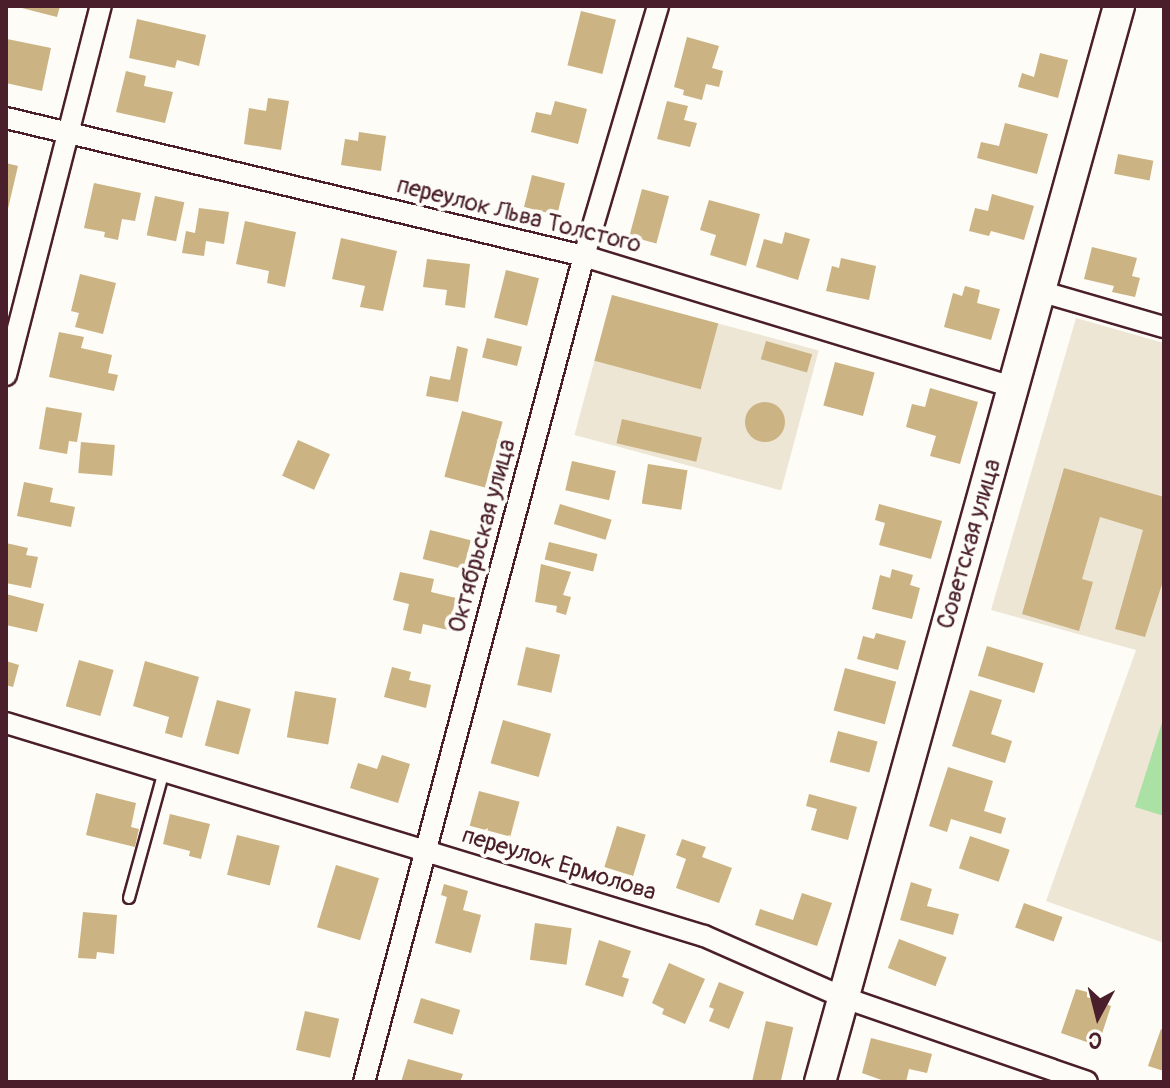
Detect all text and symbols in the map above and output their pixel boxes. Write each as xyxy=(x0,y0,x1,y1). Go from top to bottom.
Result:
street label: переулок Льва Толстого xyxy=(394,171,644,259)
street label: Октябрьская улица xyxy=(442,436,522,636)
street label: Советская улица xyxy=(931,456,1007,632)
street label: переулок Ермолова xyxy=(458,821,660,907)
north arrow xyxy=(1058,976,1138,1056)
text: С xyxy=(1087,1025,1104,1055)

